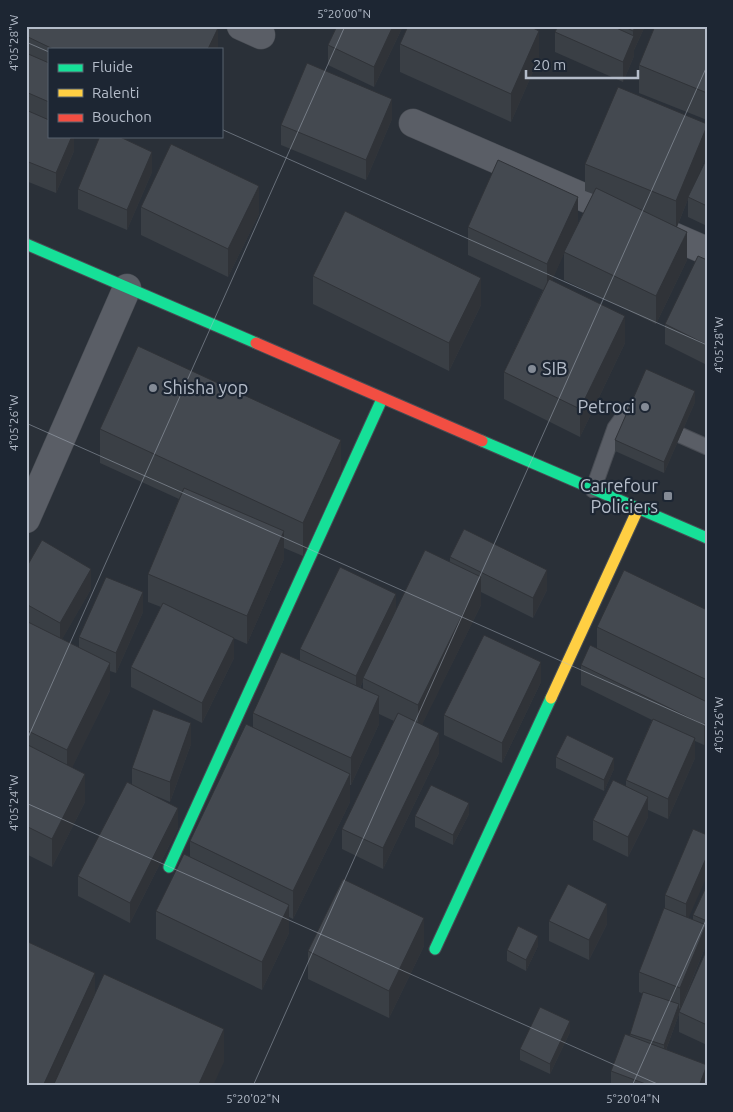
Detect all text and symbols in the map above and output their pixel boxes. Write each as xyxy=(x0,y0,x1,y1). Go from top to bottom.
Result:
text: 5°20'00"N xyxy=(317,7,371,20)
text: 4°05'28"W xyxy=(7,15,20,71)
legend xyxy=(48,48,222,138)
scale bar xyxy=(526,48,638,80)
text: 20 m xyxy=(533,56,566,73)
text: Fluide xyxy=(92,58,133,75)
text: Ralenti xyxy=(92,84,139,101)
text: Bouchon xyxy=(92,108,152,125)
text: 4°05'28"W xyxy=(712,317,725,373)
place label: SIB xyxy=(542,358,567,378)
marker: SIB xyxy=(526,363,538,375)
place label: Shisha yop xyxy=(163,377,248,397)
marker: Shisha yop xyxy=(147,382,159,394)
text: 4°05'26"W xyxy=(7,395,20,451)
place label: Petroci xyxy=(578,396,635,416)
marker: Petroci xyxy=(639,401,651,413)
place label: Carrefour Policiers xyxy=(580,475,658,516)
marker: Carrefour Policiers xyxy=(662,490,674,502)
text: 4°05'26"W xyxy=(712,697,725,753)
text: 4°05'24"W xyxy=(7,775,20,831)
text: 5°20'02"N xyxy=(226,1092,280,1105)
text: 5°20'04"N xyxy=(606,1092,660,1105)

